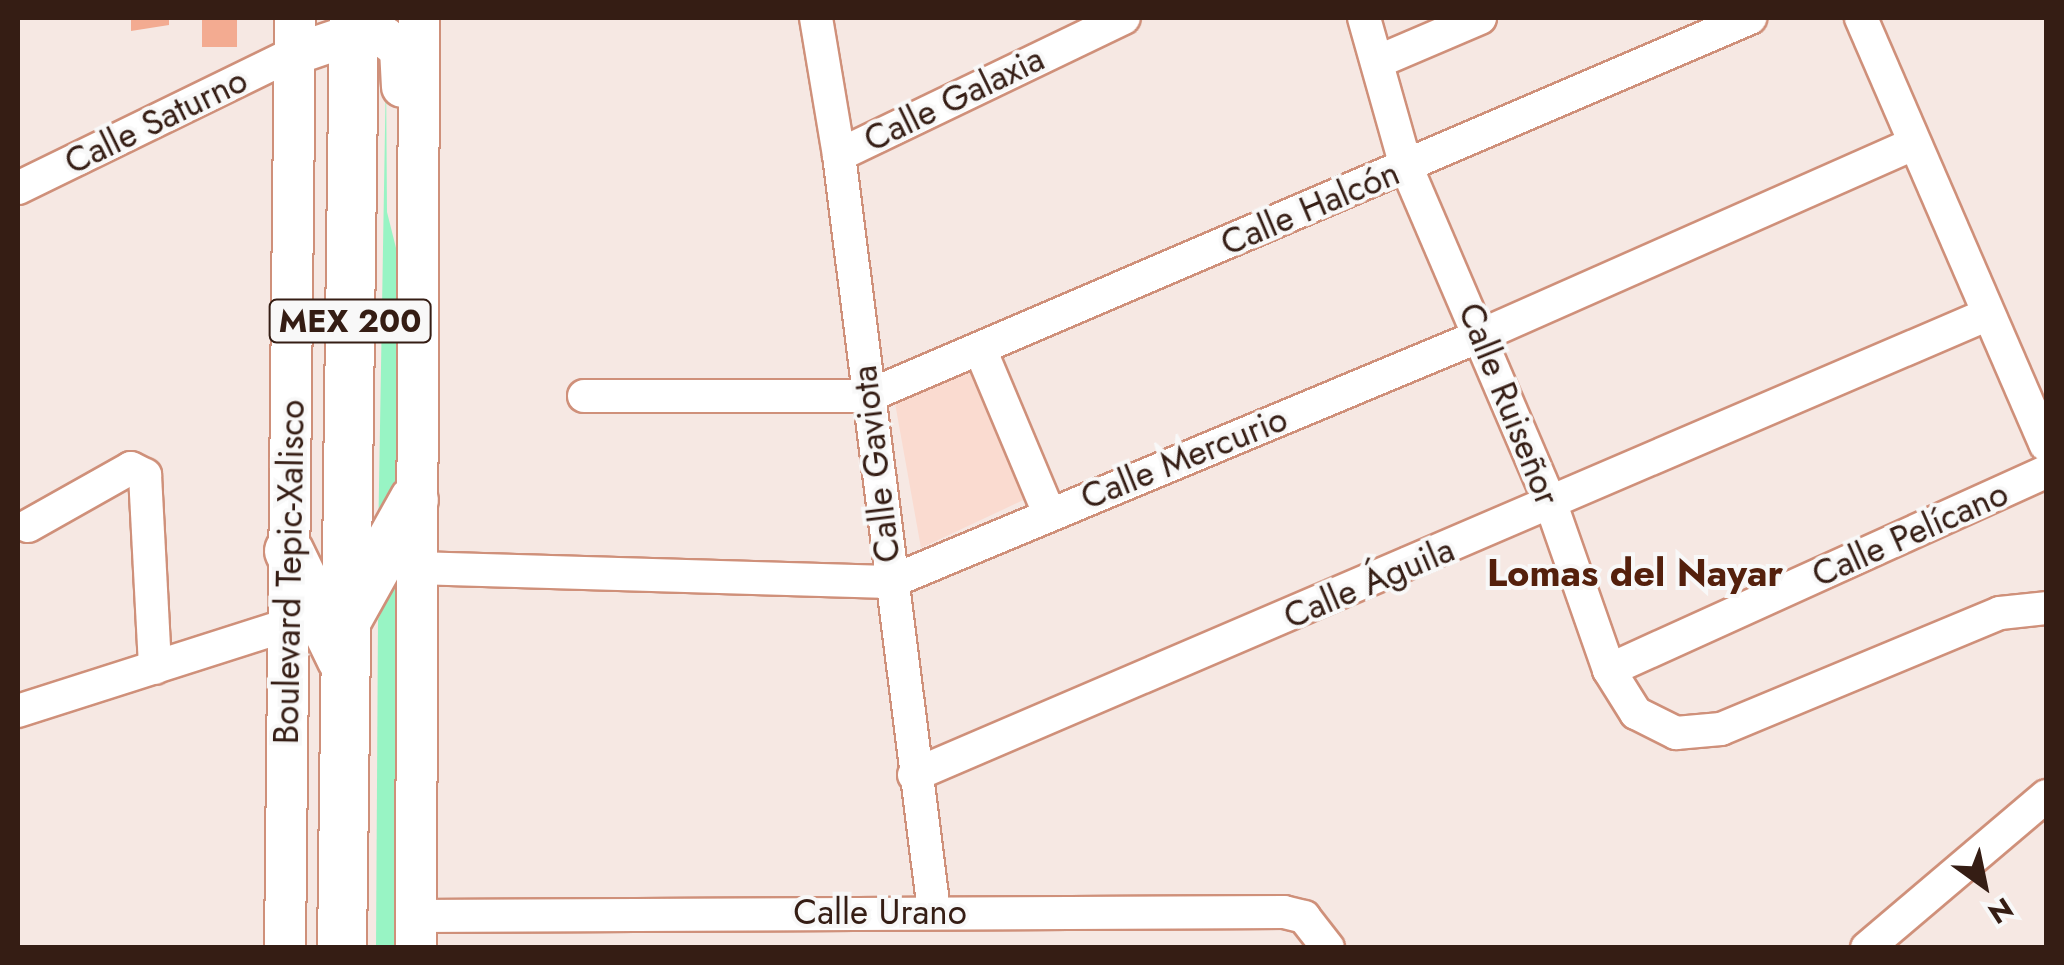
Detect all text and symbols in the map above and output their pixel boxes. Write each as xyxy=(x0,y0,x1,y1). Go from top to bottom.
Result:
street label: Calle Galaxia xyxy=(857,37,1051,161)
street label: Calle Saturno xyxy=(58,59,254,183)
street label: Calle Halcón xyxy=(1215,152,1405,264)
road number: MEX 200 xyxy=(268,294,432,348)
street label: Calle Ruiseñor xyxy=(1449,297,1569,511)
street label: Calle Gaviota xyxy=(843,363,909,565)
street label: Calle Mercurio xyxy=(1075,398,1293,518)
street label: Boulevard Tepic-Xalisco xyxy=(265,399,313,745)
street label: Calle Pelícano xyxy=(1806,472,2014,596)
street label: Calle Águila xyxy=(1278,528,1460,638)
district label: Lomas del Nayar xyxy=(1487,550,1783,596)
north arrow xyxy=(1934,835,2034,935)
text: N xyxy=(1980,887,2021,934)
street label: Calle Urano xyxy=(793,891,967,933)

